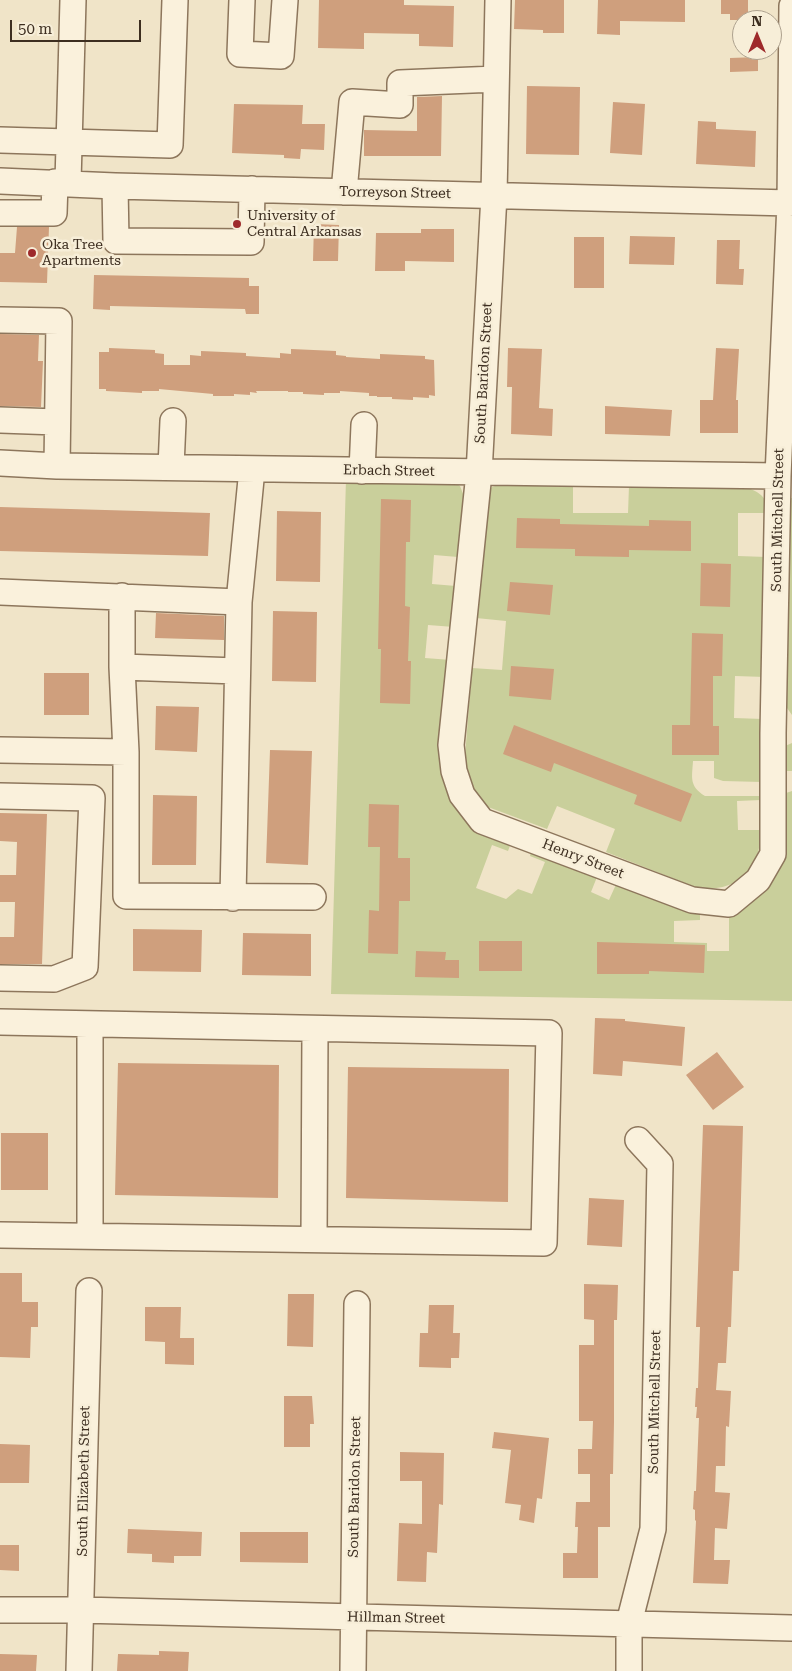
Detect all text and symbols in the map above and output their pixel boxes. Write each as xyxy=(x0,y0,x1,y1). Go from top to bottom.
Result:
scale bar xyxy=(12,10,144,42)
north arrow xyxy=(732,10,782,60)
text: N xyxy=(752,13,762,29)
text: 50 m xyxy=(18,20,52,38)
street label: Torreyson Street xyxy=(339,184,451,202)
place label: University of Central Arkansas xyxy=(247,208,361,240)
marker: University of Central Arkansas xyxy=(231,218,243,230)
place label: Oka Tree Apartments xyxy=(42,237,121,270)
marker: Oka Tree Apartments xyxy=(26,247,38,259)
street label: South Baridon Street xyxy=(472,302,496,444)
street label: South Mitchell Street xyxy=(768,448,788,592)
street label: Erbach Street xyxy=(343,462,435,480)
street label: Henry Street xyxy=(540,836,626,882)
street label: South Mitchell Street xyxy=(645,1330,665,1474)
street label: South Elizabeth Street xyxy=(74,1406,94,1556)
street label: South Baridon Street xyxy=(345,1416,365,1558)
street label: Hillman Street xyxy=(347,1609,445,1627)

